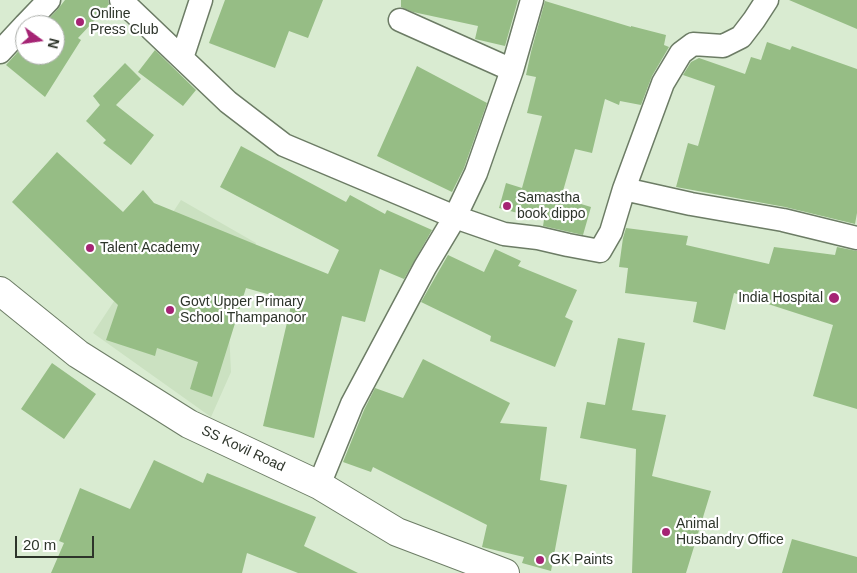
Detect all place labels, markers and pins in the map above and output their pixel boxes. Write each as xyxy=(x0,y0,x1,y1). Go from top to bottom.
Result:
place label: Online Press Club xyxy=(90,6,158,38)
marker: Online Press Club xyxy=(74,16,86,28)
place label: Samastha book dippo xyxy=(517,190,586,222)
marker: Samastha book dippo xyxy=(501,200,513,212)
place label: Talent Academy xyxy=(100,240,200,256)
marker: Talent Academy xyxy=(84,242,96,254)
place label: India Hospital xyxy=(738,290,823,306)
marker: India Hospital xyxy=(827,291,841,305)
place label: Govt Upper Primary School Thampanoor xyxy=(180,294,306,326)
marker: Govt Upper Primary School Thampanoor xyxy=(164,304,176,316)
place label: Animal Husbandry Office xyxy=(676,516,784,548)
marker: Animal Husbandry Office xyxy=(660,526,672,538)
place label: GK Paints xyxy=(550,552,613,568)
marker: GK Paints xyxy=(534,554,546,566)

